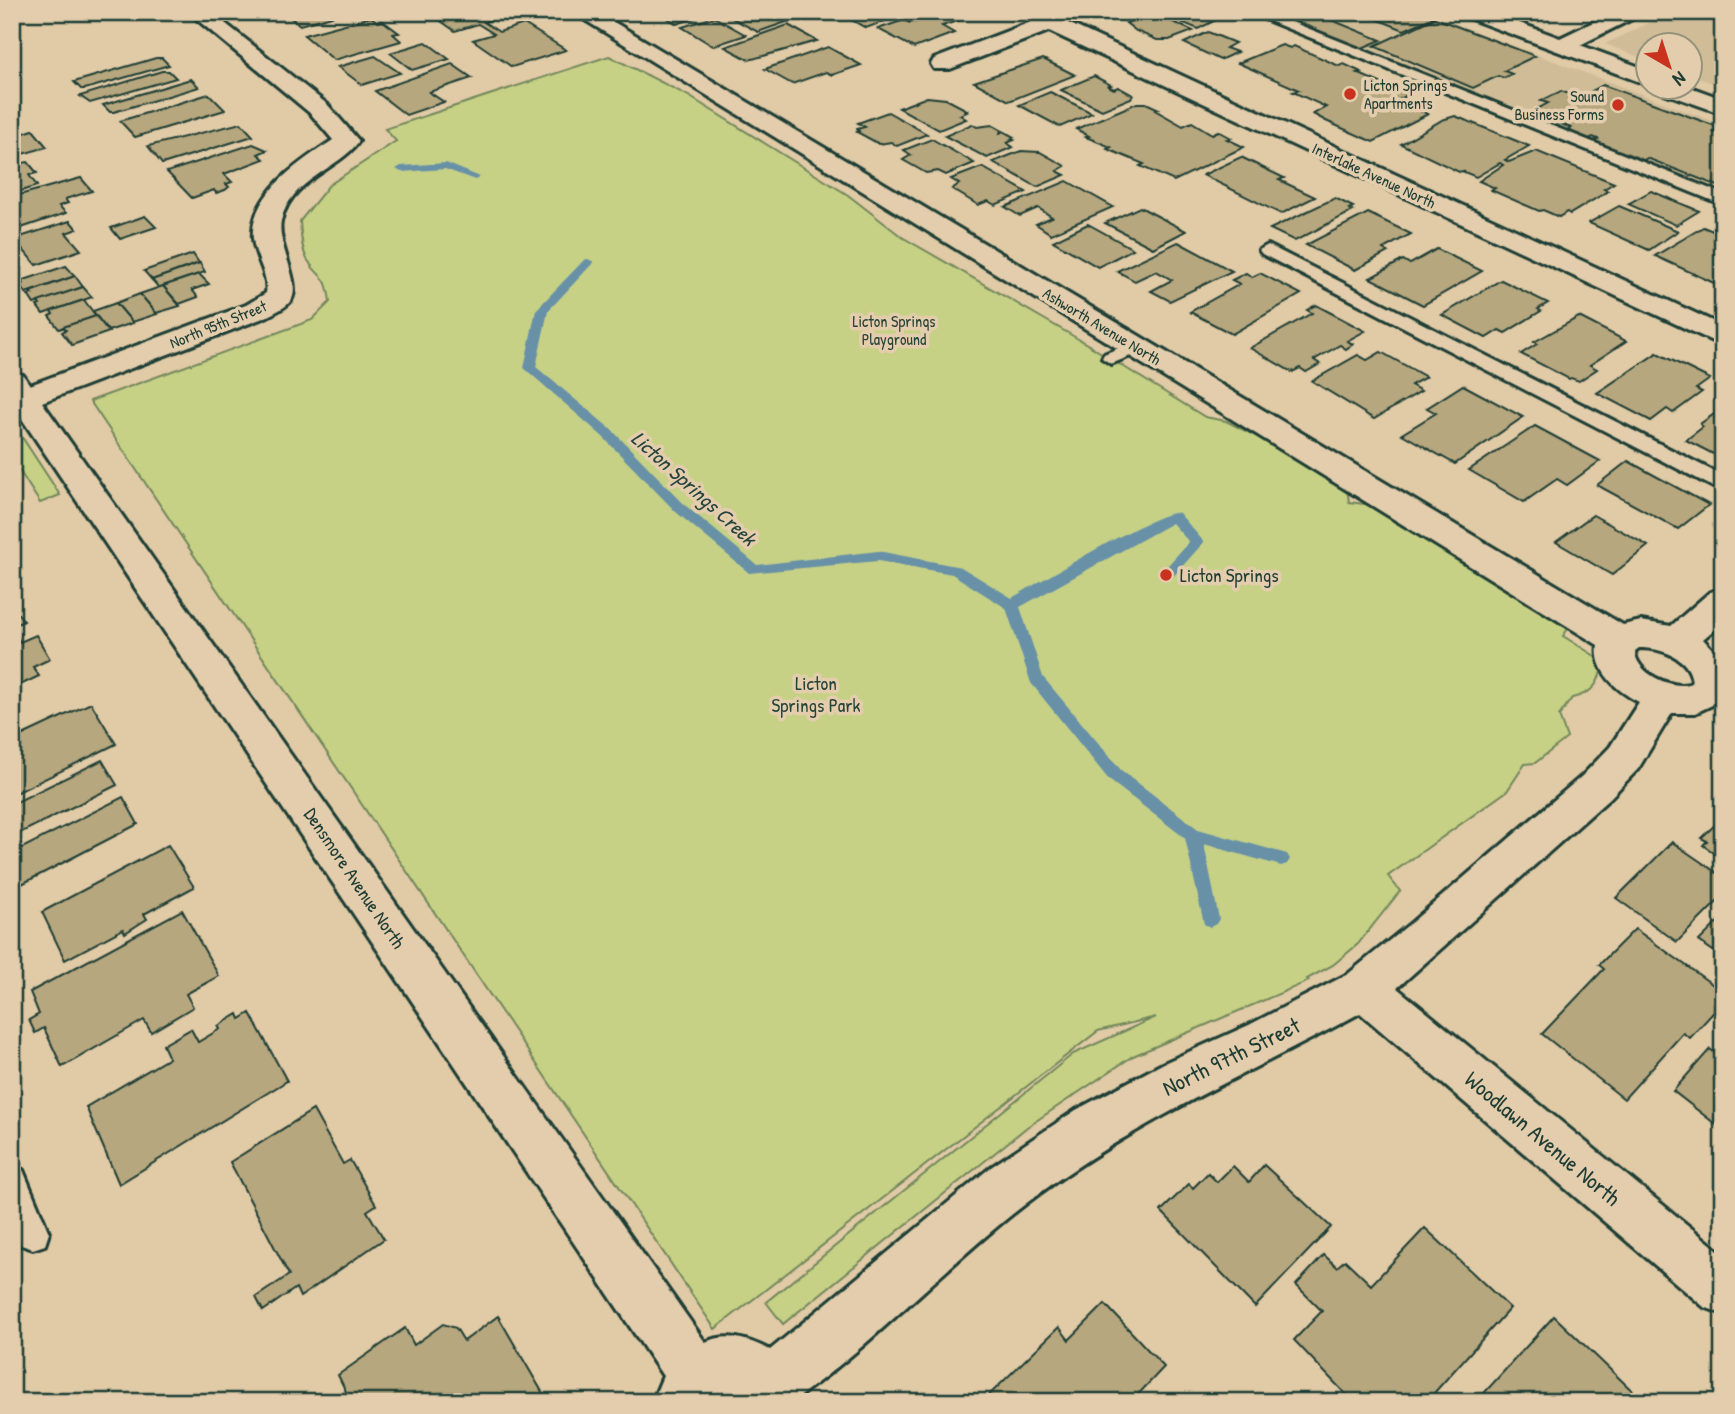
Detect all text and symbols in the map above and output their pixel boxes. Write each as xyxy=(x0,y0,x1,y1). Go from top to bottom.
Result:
north arrow xyxy=(1634,32,1704,102)
text: N xyxy=(1668,66,1692,92)
place label: Licton Springs Apartments xyxy=(1364,74,1447,114)
place label: Sound Business Forms xyxy=(1514,85,1604,125)
marker: Licton Springs Apartments xyxy=(1342,86,1358,102)
marker: Sound Business Forms xyxy=(1610,97,1626,113)
street label: Interlake Avenue North xyxy=(1309,137,1440,213)
street label: Ashworth Avenue North xyxy=(1039,282,1165,370)
street label: North 95th Street xyxy=(166,294,270,353)
park label: Licton Springs Playground xyxy=(852,310,936,350)
water label: Licton Springs Creek xyxy=(625,424,764,553)
place label: Licton Springs xyxy=(1180,562,1279,588)
marker: Licton Springs xyxy=(1158,567,1174,583)
park label: Licton Springs Park xyxy=(772,670,861,718)
street label: Densmore Avenue North xyxy=(298,803,412,953)
street label: North 97th Street xyxy=(1157,1009,1306,1103)
street label: Woodlawn Avenue North xyxy=(1458,1064,1628,1213)

